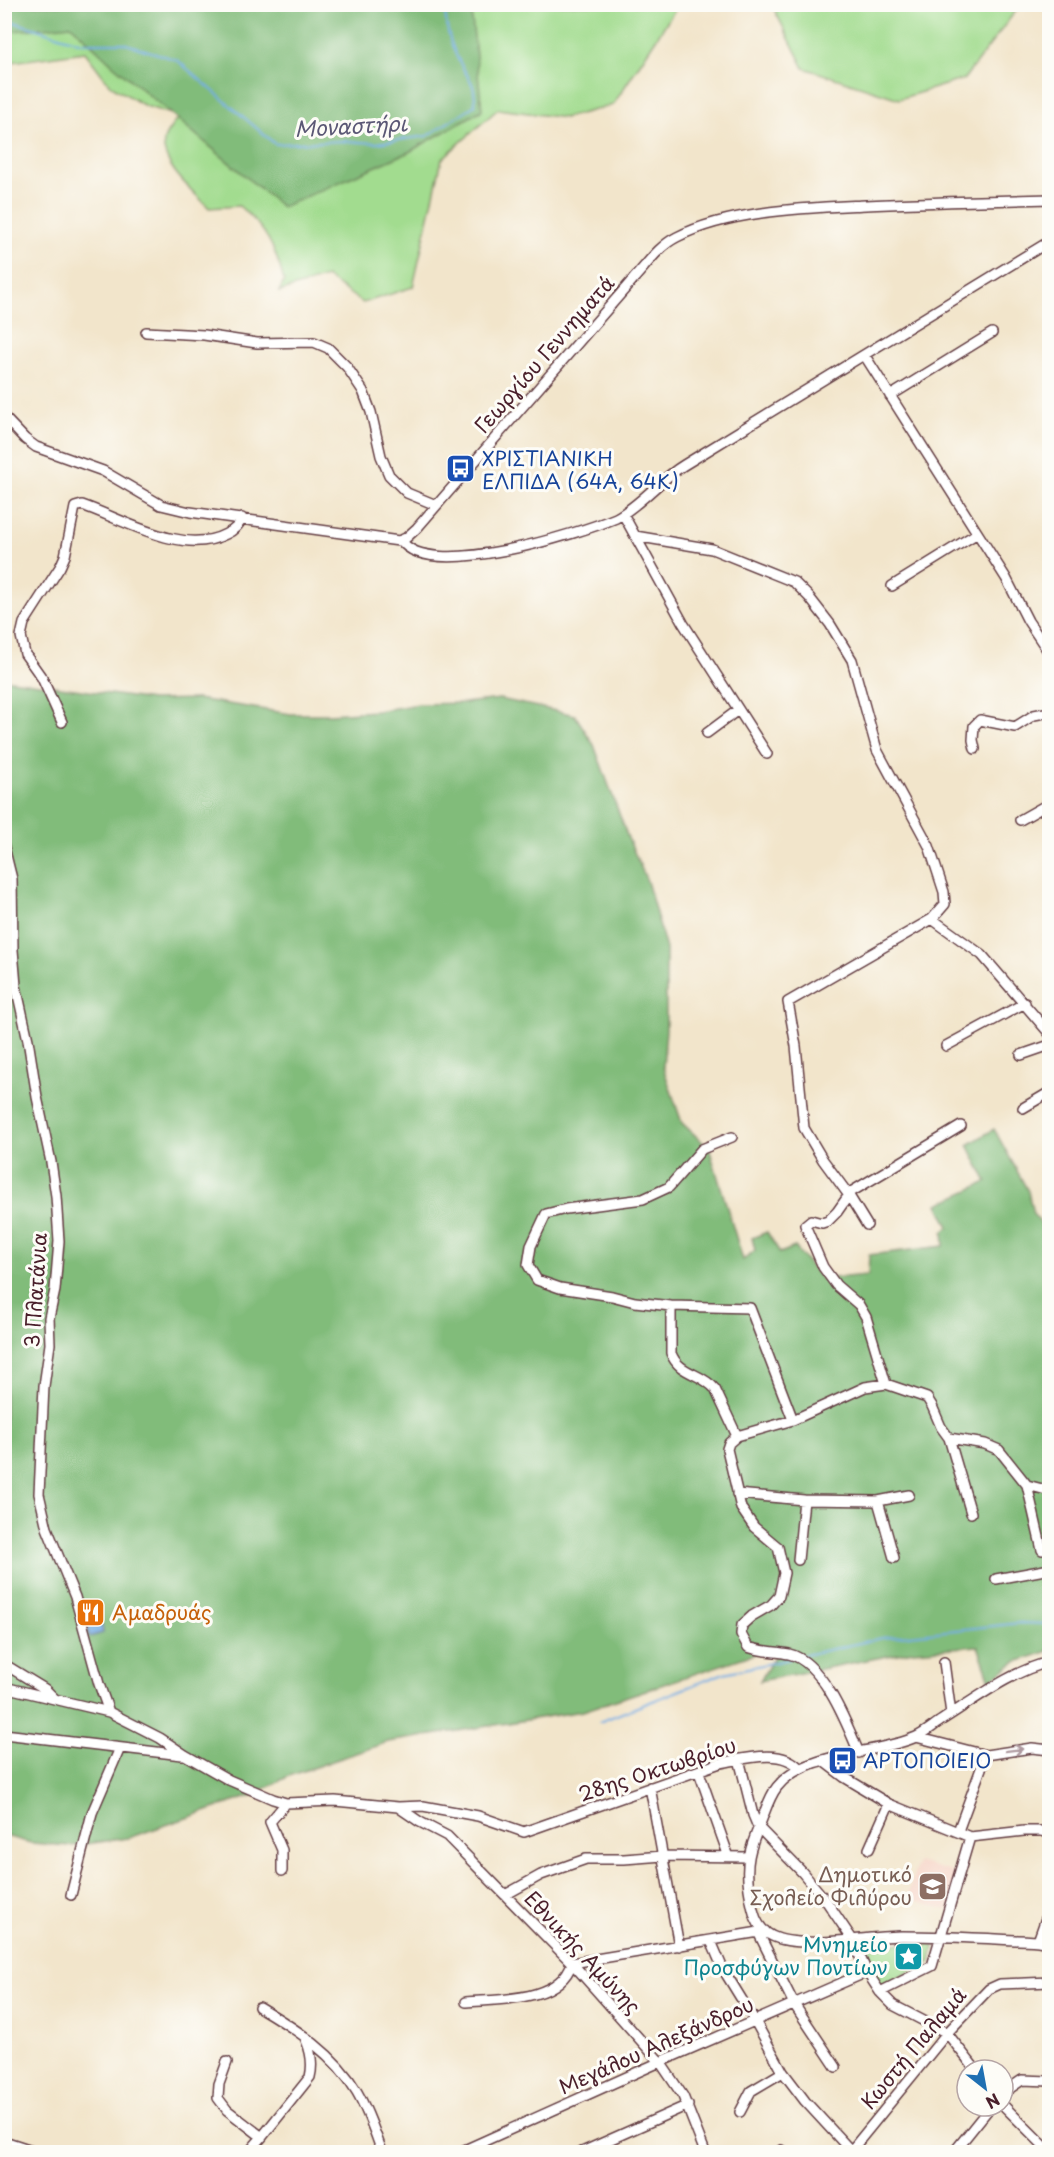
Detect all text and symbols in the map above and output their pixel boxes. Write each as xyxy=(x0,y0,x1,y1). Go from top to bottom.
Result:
water label: Μοναστήρι xyxy=(294,106,409,144)
street label: Γεωργίου Γεννηματά xyxy=(467,269,621,439)
place label: ΧΡΙΣΤΙΑΝΙΚΗ ΕΛΠΙΔΑ (64Α, 64Κ) xyxy=(482,443,679,496)
bus stop icon: ΧΡΙΣΤΙΑΝΙΚΗ ΕΛΠΙΔΑ (64Α, 64Κ) xyxy=(445,453,477,485)
street label: 3 Πλατάνια xyxy=(16,1231,54,1349)
restaurant icon: Αμαδρυάς xyxy=(75,1596,107,1628)
place label: Αμαδρυάς xyxy=(112,1597,211,1627)
street label: 28ης Οκτωβρίου xyxy=(574,1729,740,1809)
bus stop icon: ΑΡΤΟΠΟΙΕΙΟ xyxy=(826,1744,858,1776)
place label: ΑΡΤΟΠΟΙΕΙΟ xyxy=(863,1745,991,1775)
one-way arrow xyxy=(1003,1745,1023,1756)
place label: Δημοτικό Σχολείο Φιλύρου xyxy=(750,1859,912,1912)
school or university icon: Δημοτικό Σχολείο Φιλύρου xyxy=(917,1870,949,1902)
street label: Εθνικής Αμύνης xyxy=(518,1884,648,2020)
place label: Μνημείο Προσφύγων Ποντίων xyxy=(684,1929,888,1982)
place icon: Μνημείο Προσφύγων Ποντίων xyxy=(893,1940,925,1972)
street label: Κωστή Παλαμά xyxy=(853,1981,973,2115)
street label: Μεγάλου Αλεξάνδρου xyxy=(554,1988,758,2102)
north arrow xyxy=(955,2058,1015,2118)
text: N xyxy=(982,2088,1005,2115)

